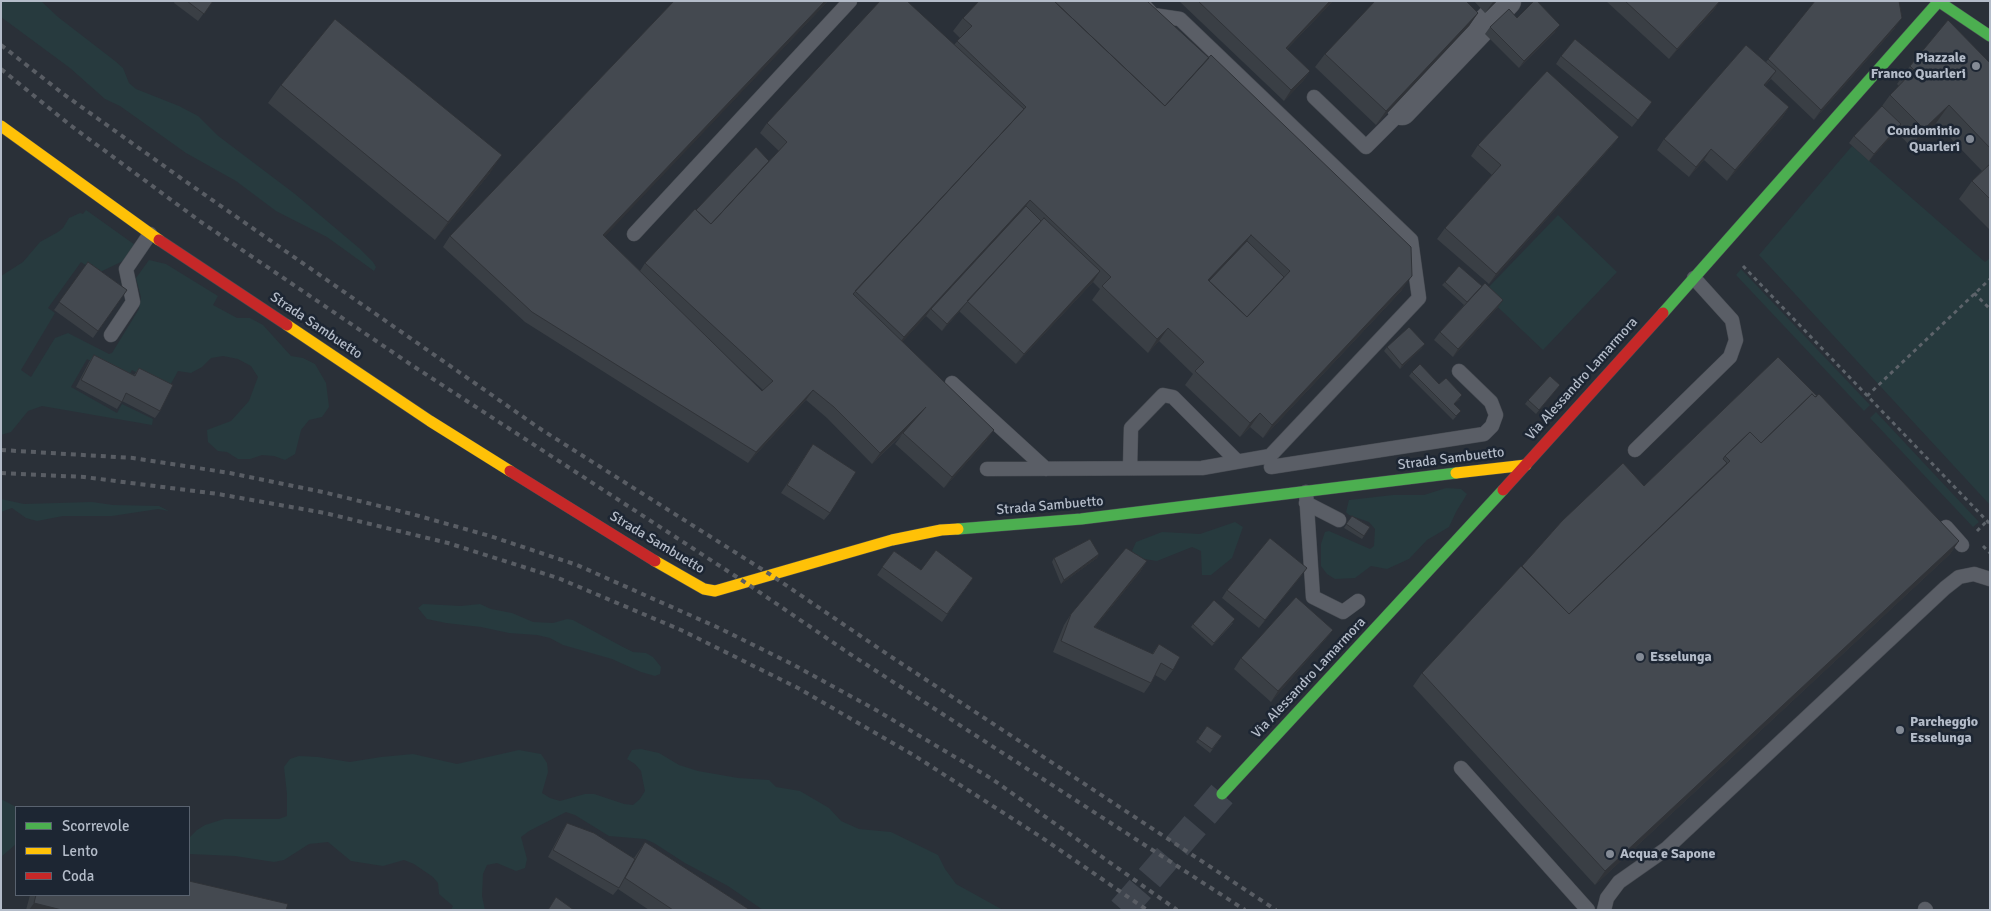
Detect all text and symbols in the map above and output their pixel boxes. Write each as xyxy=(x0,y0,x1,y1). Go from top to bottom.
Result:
place label: Piazzale Franco Quarleri xyxy=(1871,50,1966,82)
marker: Piazzale Franco Quarleri xyxy=(1970,60,1982,72)
place label: Condominio Quarleri xyxy=(1887,123,1960,156)
marker: Condominio Quarleri xyxy=(1964,133,1976,145)
street label: Strada Sambuetto xyxy=(267,289,365,363)
street label: Via Alessandro Lamarmora xyxy=(1522,314,1642,444)
street label: Strada Sambuetto xyxy=(1397,444,1505,474)
street label: Strada Sambuetto xyxy=(996,493,1104,519)
street label: Strada Sambuetto xyxy=(607,508,707,578)
street label: Via Alessandro Lamarmora xyxy=(1249,614,1369,742)
place label: Esselunga xyxy=(1650,649,1712,665)
marker: Esselunga xyxy=(1634,651,1646,663)
place label: Parcheggio Esselunga xyxy=(1910,714,1978,746)
marker: Parcheggio Esselunga xyxy=(1894,724,1906,736)
legend xyxy=(15,806,190,896)
text: Scorrevole xyxy=(62,817,129,835)
text: Lento xyxy=(62,842,98,860)
place label: Acqua e Sapone xyxy=(1620,846,1715,862)
marker: Acqua e Sapone xyxy=(1604,848,1616,860)
text: Coda xyxy=(62,867,94,885)

